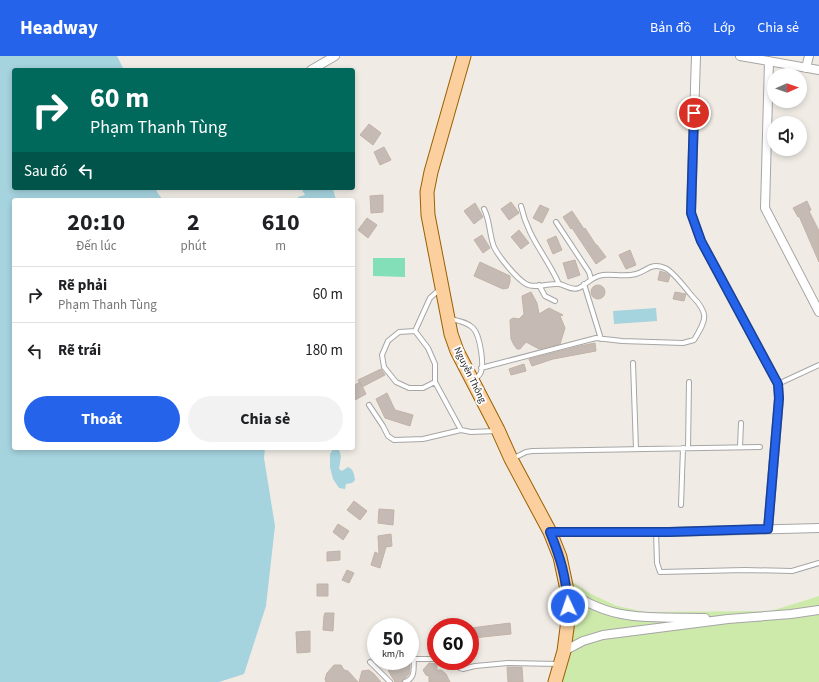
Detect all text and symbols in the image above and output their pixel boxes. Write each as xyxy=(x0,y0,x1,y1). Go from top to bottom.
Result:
text: Headway xyxy=(20,15,98,42)
text: Bản đồ xyxy=(650,18,691,38)
text: Lớp xyxy=(713,18,735,38)
text: Chia sẻ xyxy=(757,18,799,38)
north arrow xyxy=(767,68,807,108)
map controls xyxy=(767,68,807,156)
text: 60 m xyxy=(90,78,149,118)
icon: right xyxy=(24,84,76,136)
pin xyxy=(677,96,711,130)
icon: arrive xyxy=(683,102,705,124)
text: Phạm Thanh Tùng xyxy=(90,115,227,140)
button: sound xyxy=(767,116,807,156)
icon: left xyxy=(75,160,97,182)
text: Sau đó xyxy=(24,161,67,182)
text: 20:10 xyxy=(67,205,125,240)
text: 2 xyxy=(187,205,200,240)
text: 610 xyxy=(262,205,300,240)
text: Đến lúc xyxy=(76,237,117,255)
text: phút xyxy=(181,237,206,255)
text: m xyxy=(275,237,286,255)
text: Rẽ phải xyxy=(58,275,107,296)
icon: right xyxy=(24,284,46,306)
text: 60 m xyxy=(313,284,343,305)
text: Phạm Thanh Tùng xyxy=(58,296,157,314)
icon: left xyxy=(24,340,46,362)
text: Rẽ trái xyxy=(58,340,101,361)
text: 180 m xyxy=(305,340,343,361)
street label: Nguyễn Thông xyxy=(450,345,490,405)
button: Thoát xyxy=(24,396,180,442)
button: Chia sẻ xyxy=(188,396,343,442)
position arrow xyxy=(547,585,589,627)
speed limit sign: 60 xyxy=(427,618,479,670)
text: 50 xyxy=(382,625,404,653)
text: km/h xyxy=(382,647,404,661)

